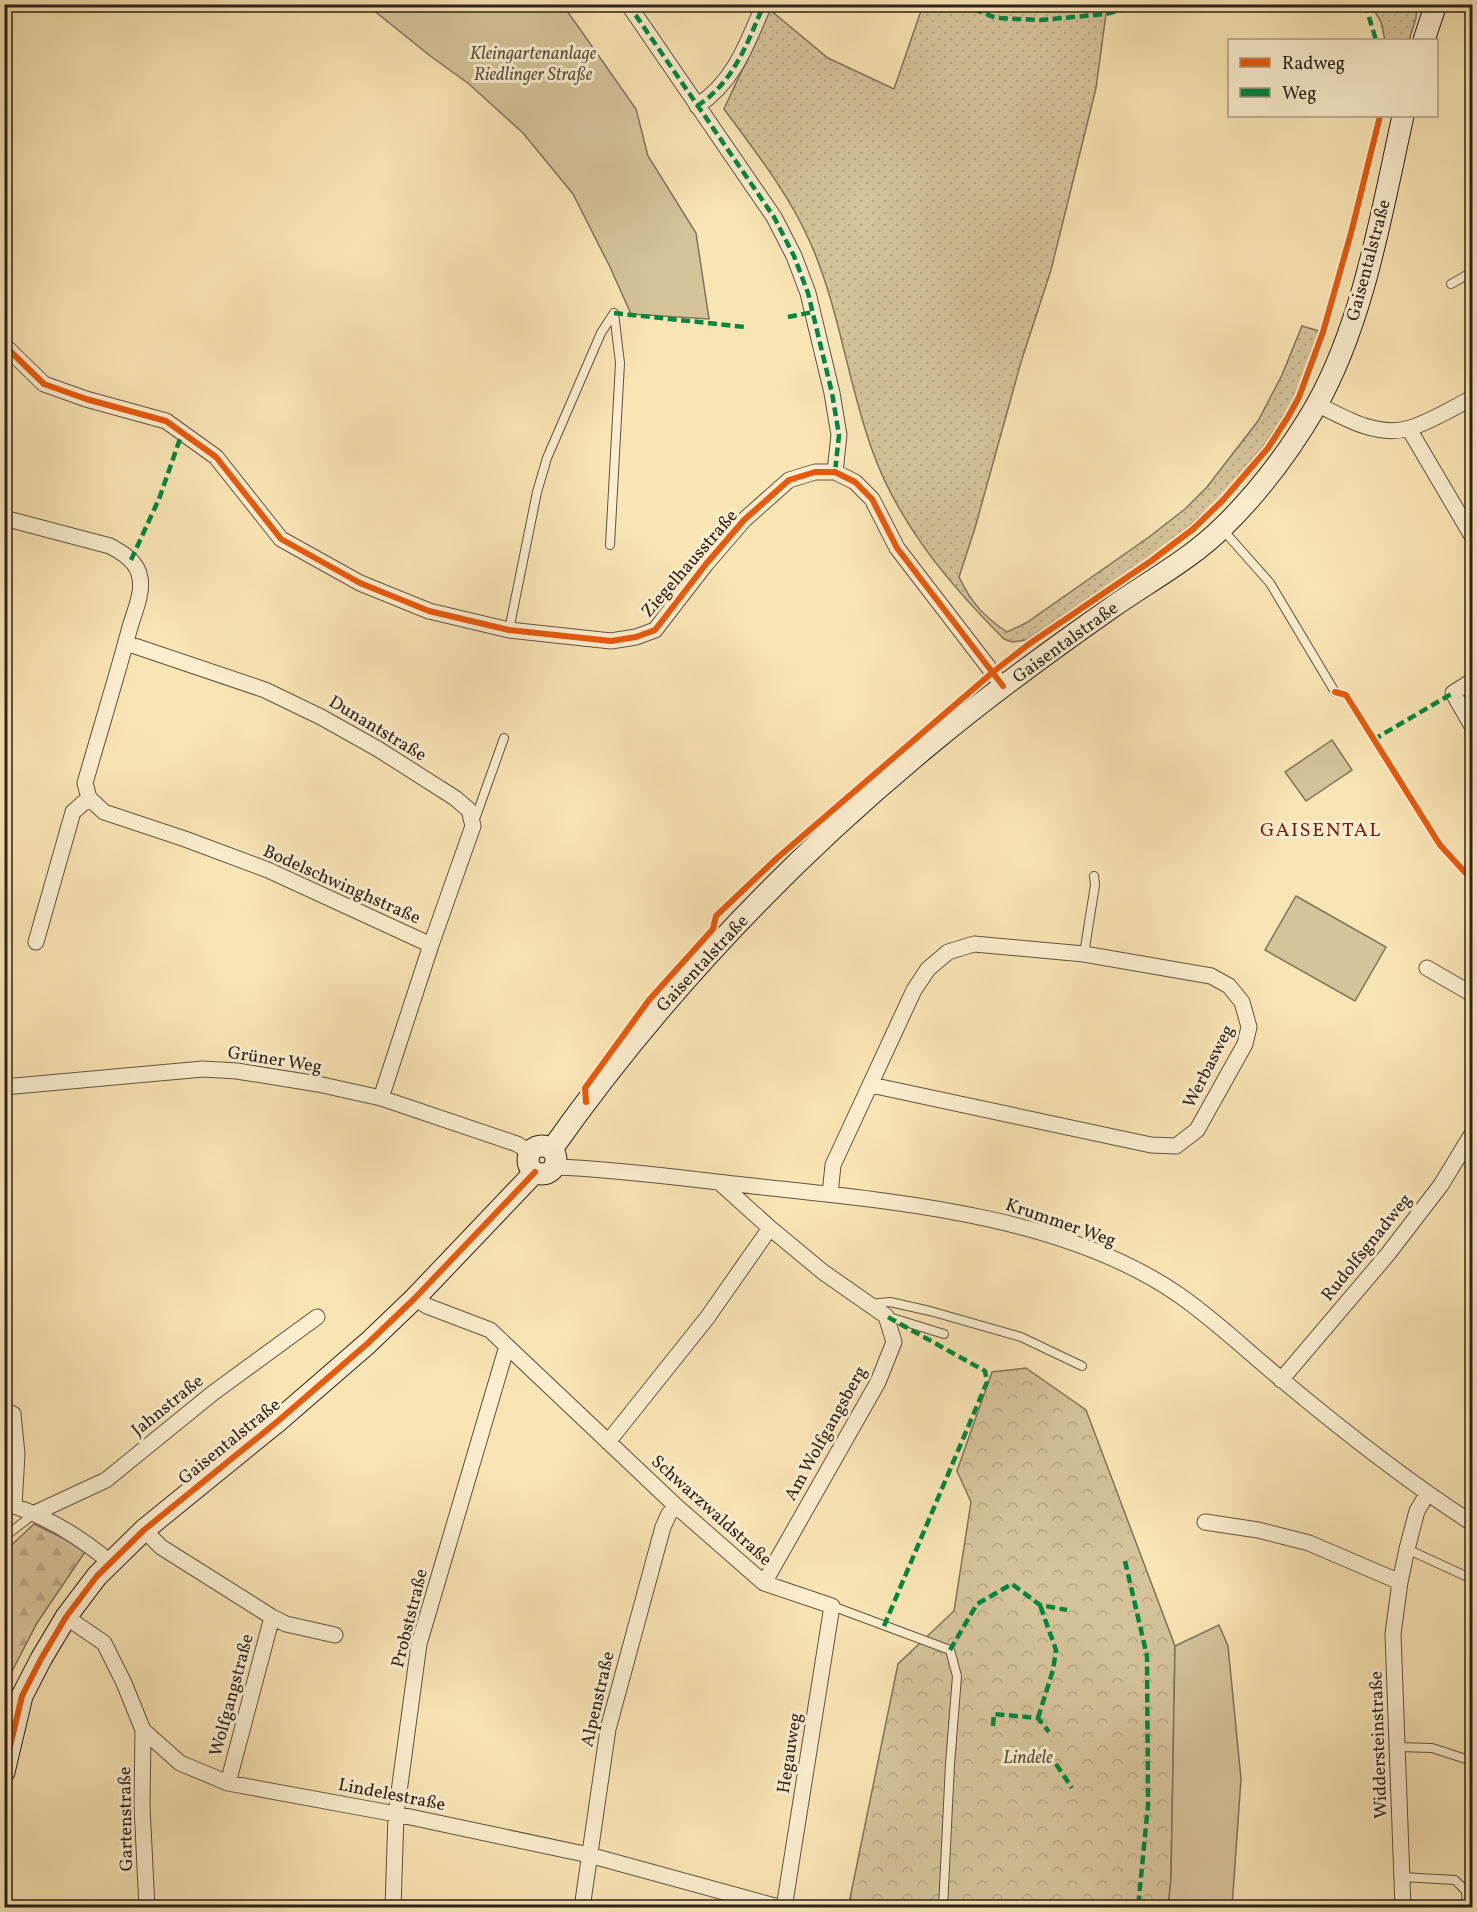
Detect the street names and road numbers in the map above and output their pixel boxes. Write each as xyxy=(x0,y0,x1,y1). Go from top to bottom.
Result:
street label: Gaisentalstraße xyxy=(1341,197,1398,324)
street label: Ziegelhausstraße xyxy=(636,505,744,623)
street label: Gaisentalstraße xyxy=(1008,596,1124,690)
street label: Dunantstraße xyxy=(324,690,431,768)
street label: Bodelschwinghstraße xyxy=(259,839,424,931)
street label: Gaisentalstraße xyxy=(651,910,755,1018)
street label: Werbasweg xyxy=(1178,1021,1241,1113)
street label: Grüner Weg xyxy=(226,1041,324,1080)
street label: Rudolfsgnadweg xyxy=(1316,1189,1418,1307)
street label: Krummer Weg xyxy=(1002,1193,1119,1254)
street label: Am Wolfgangsberg xyxy=(779,1362,874,1506)
street label: Jahnstraße xyxy=(127,1369,209,1443)
street label: Gaisentalstraße xyxy=(173,1393,286,1491)
street label: Schwarzwaldstraße xyxy=(645,1450,777,1572)
street label: Probststraße xyxy=(386,1566,435,1670)
street label: Wolfgangstraße xyxy=(204,1631,261,1759)
street label: Alpenstraße xyxy=(575,1649,622,1750)
street label: Widdersteinstraße xyxy=(1364,1671,1395,1819)
street label: Hegauweg xyxy=(772,1711,809,1795)
street label: Gartenstraße xyxy=(113,1766,140,1872)
street label: Lindelestraße xyxy=(336,1773,447,1818)

